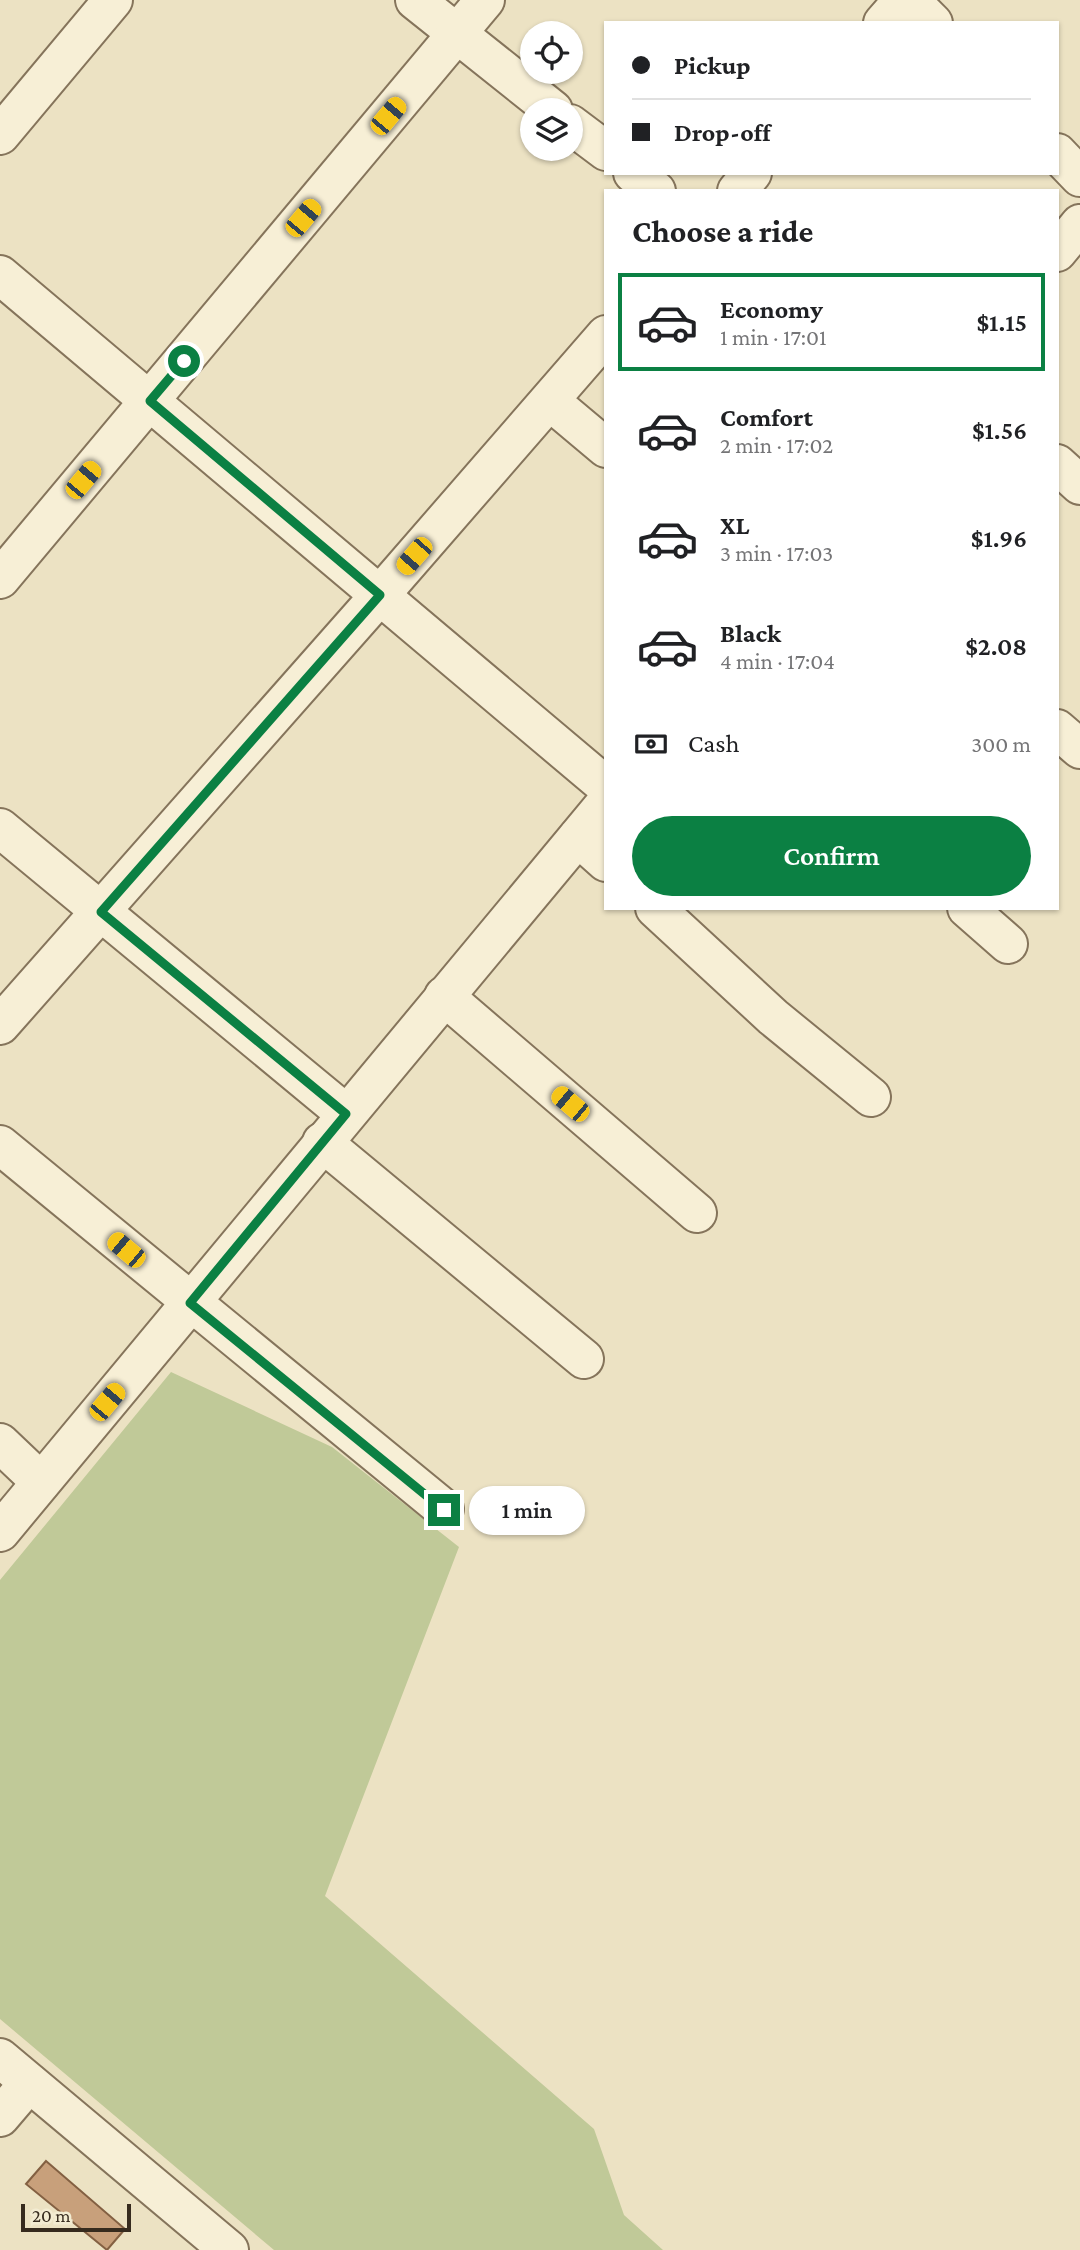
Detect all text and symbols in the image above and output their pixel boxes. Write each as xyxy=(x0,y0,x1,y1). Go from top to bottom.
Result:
map controls xyxy=(520,21,583,161)
button: locate xyxy=(520,21,583,84)
text: Pickup xyxy=(674,51,751,80)
car xyxy=(367,93,410,139)
button: layers xyxy=(520,98,583,161)
text: Drop-off xyxy=(674,118,771,147)
car xyxy=(282,195,325,241)
text: Choose a ride xyxy=(632,213,813,249)
icon: car xyxy=(636,291,699,354)
text: Economy xyxy=(720,295,823,324)
text: $1.15 xyxy=(976,308,1027,337)
text: 1 min · 17:01 xyxy=(720,324,827,350)
route start xyxy=(168,345,200,377)
icon: car xyxy=(636,399,699,462)
text: Comfort xyxy=(720,403,813,432)
text: $1.56 xyxy=(972,416,1027,445)
text: 2 min · 17:02 xyxy=(720,432,833,458)
car xyxy=(62,457,105,503)
icon: car xyxy=(636,507,699,570)
text: XL xyxy=(720,511,749,540)
text: $1.96 xyxy=(971,524,1027,553)
car xyxy=(393,533,436,579)
text: 3 min · 17:03 xyxy=(720,540,833,566)
icon: car xyxy=(636,615,699,678)
text: Black xyxy=(720,619,781,648)
text: $2.08 xyxy=(965,632,1027,661)
text: 4 min · 17:04 xyxy=(720,648,835,674)
icon: cash xyxy=(632,725,670,763)
text: Cash xyxy=(688,729,739,758)
text: 300 m xyxy=(971,731,1031,757)
button: Confirm xyxy=(632,816,1031,896)
car xyxy=(548,1082,593,1126)
car xyxy=(104,1228,149,1272)
car xyxy=(86,1379,129,1425)
callout: 1 min xyxy=(468,1486,584,1534)
route end xyxy=(428,1494,460,1526)
text: 1 min xyxy=(501,1497,553,1523)
scale bar xyxy=(21,2201,131,2233)
text: 20 m xyxy=(32,2205,71,2226)

